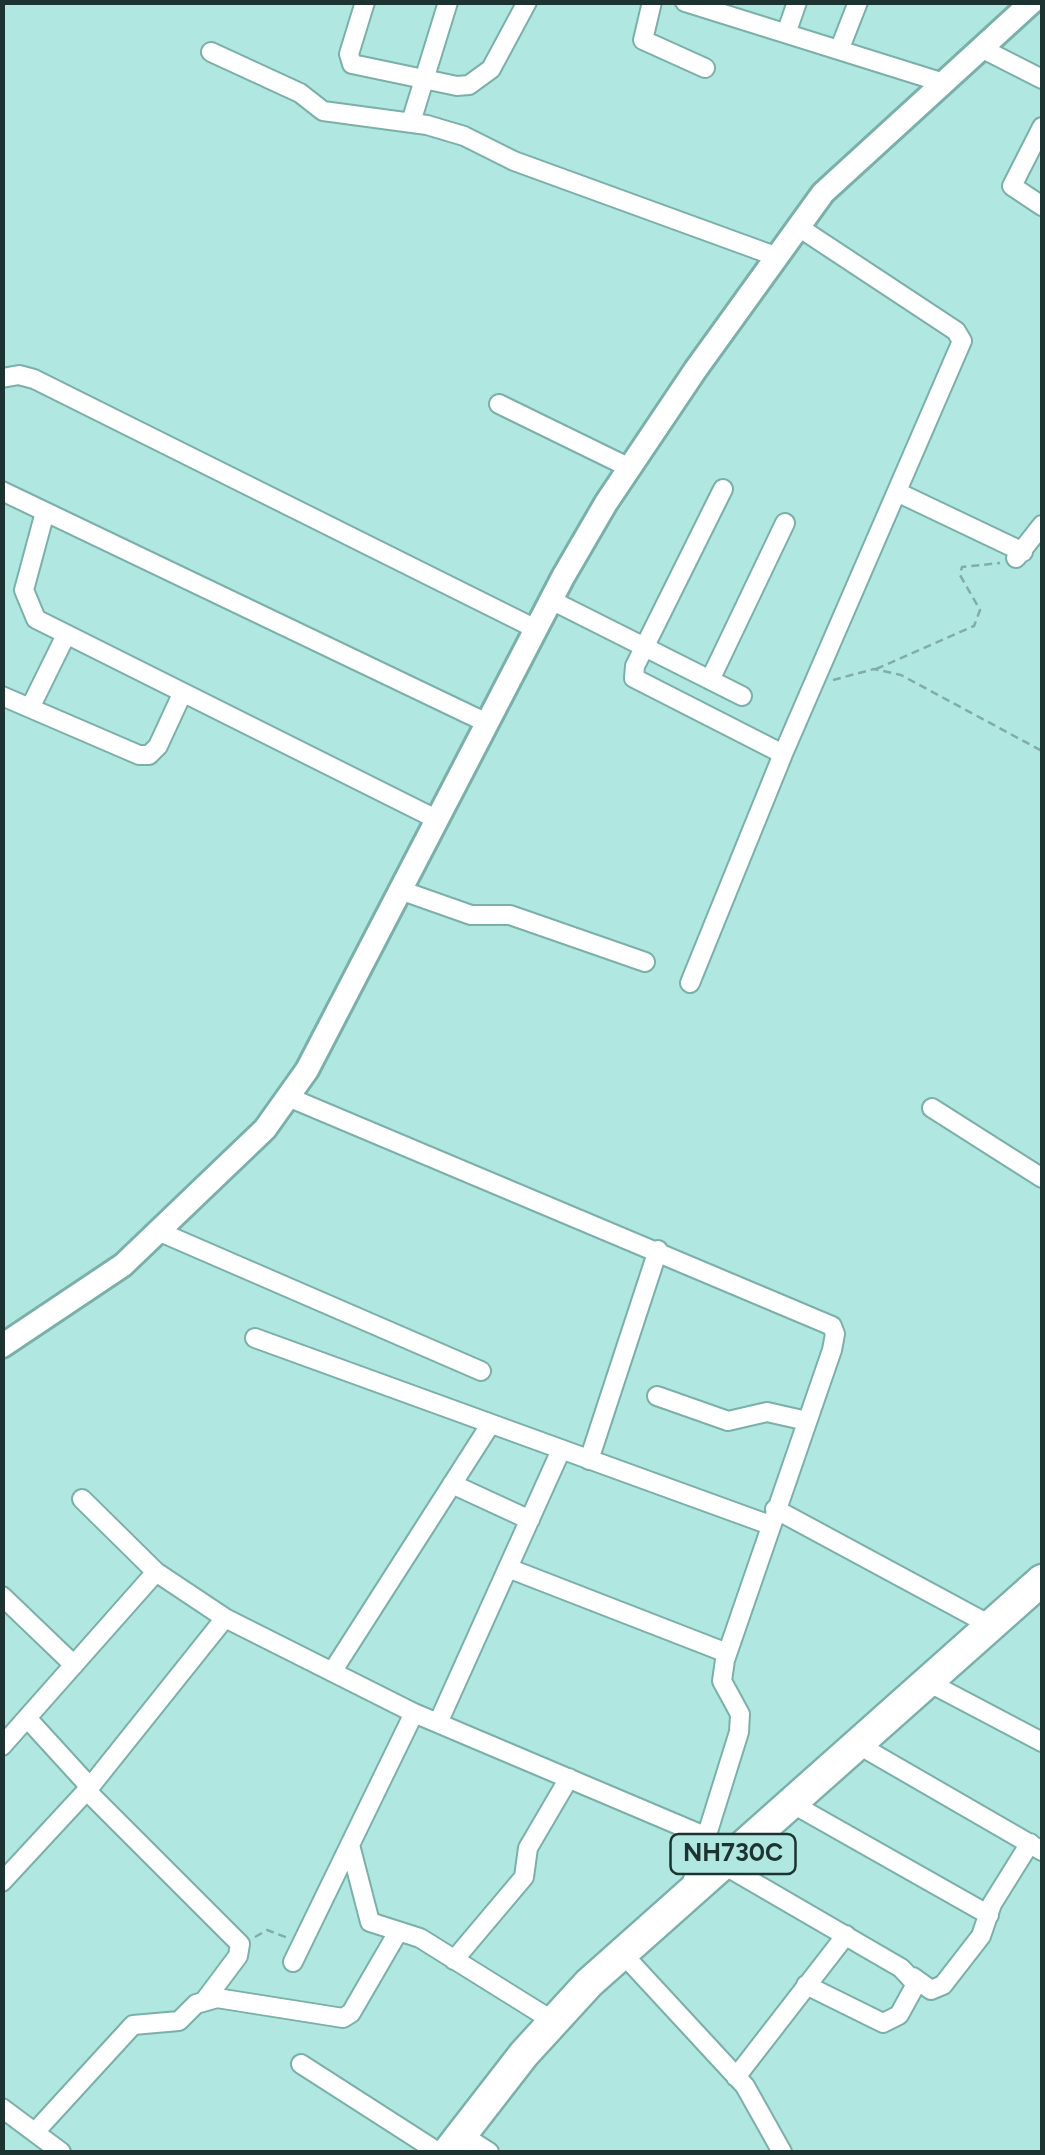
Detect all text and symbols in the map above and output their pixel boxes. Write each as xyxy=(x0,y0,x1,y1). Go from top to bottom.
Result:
road number: NH730C xyxy=(670,1834,796,1874)

